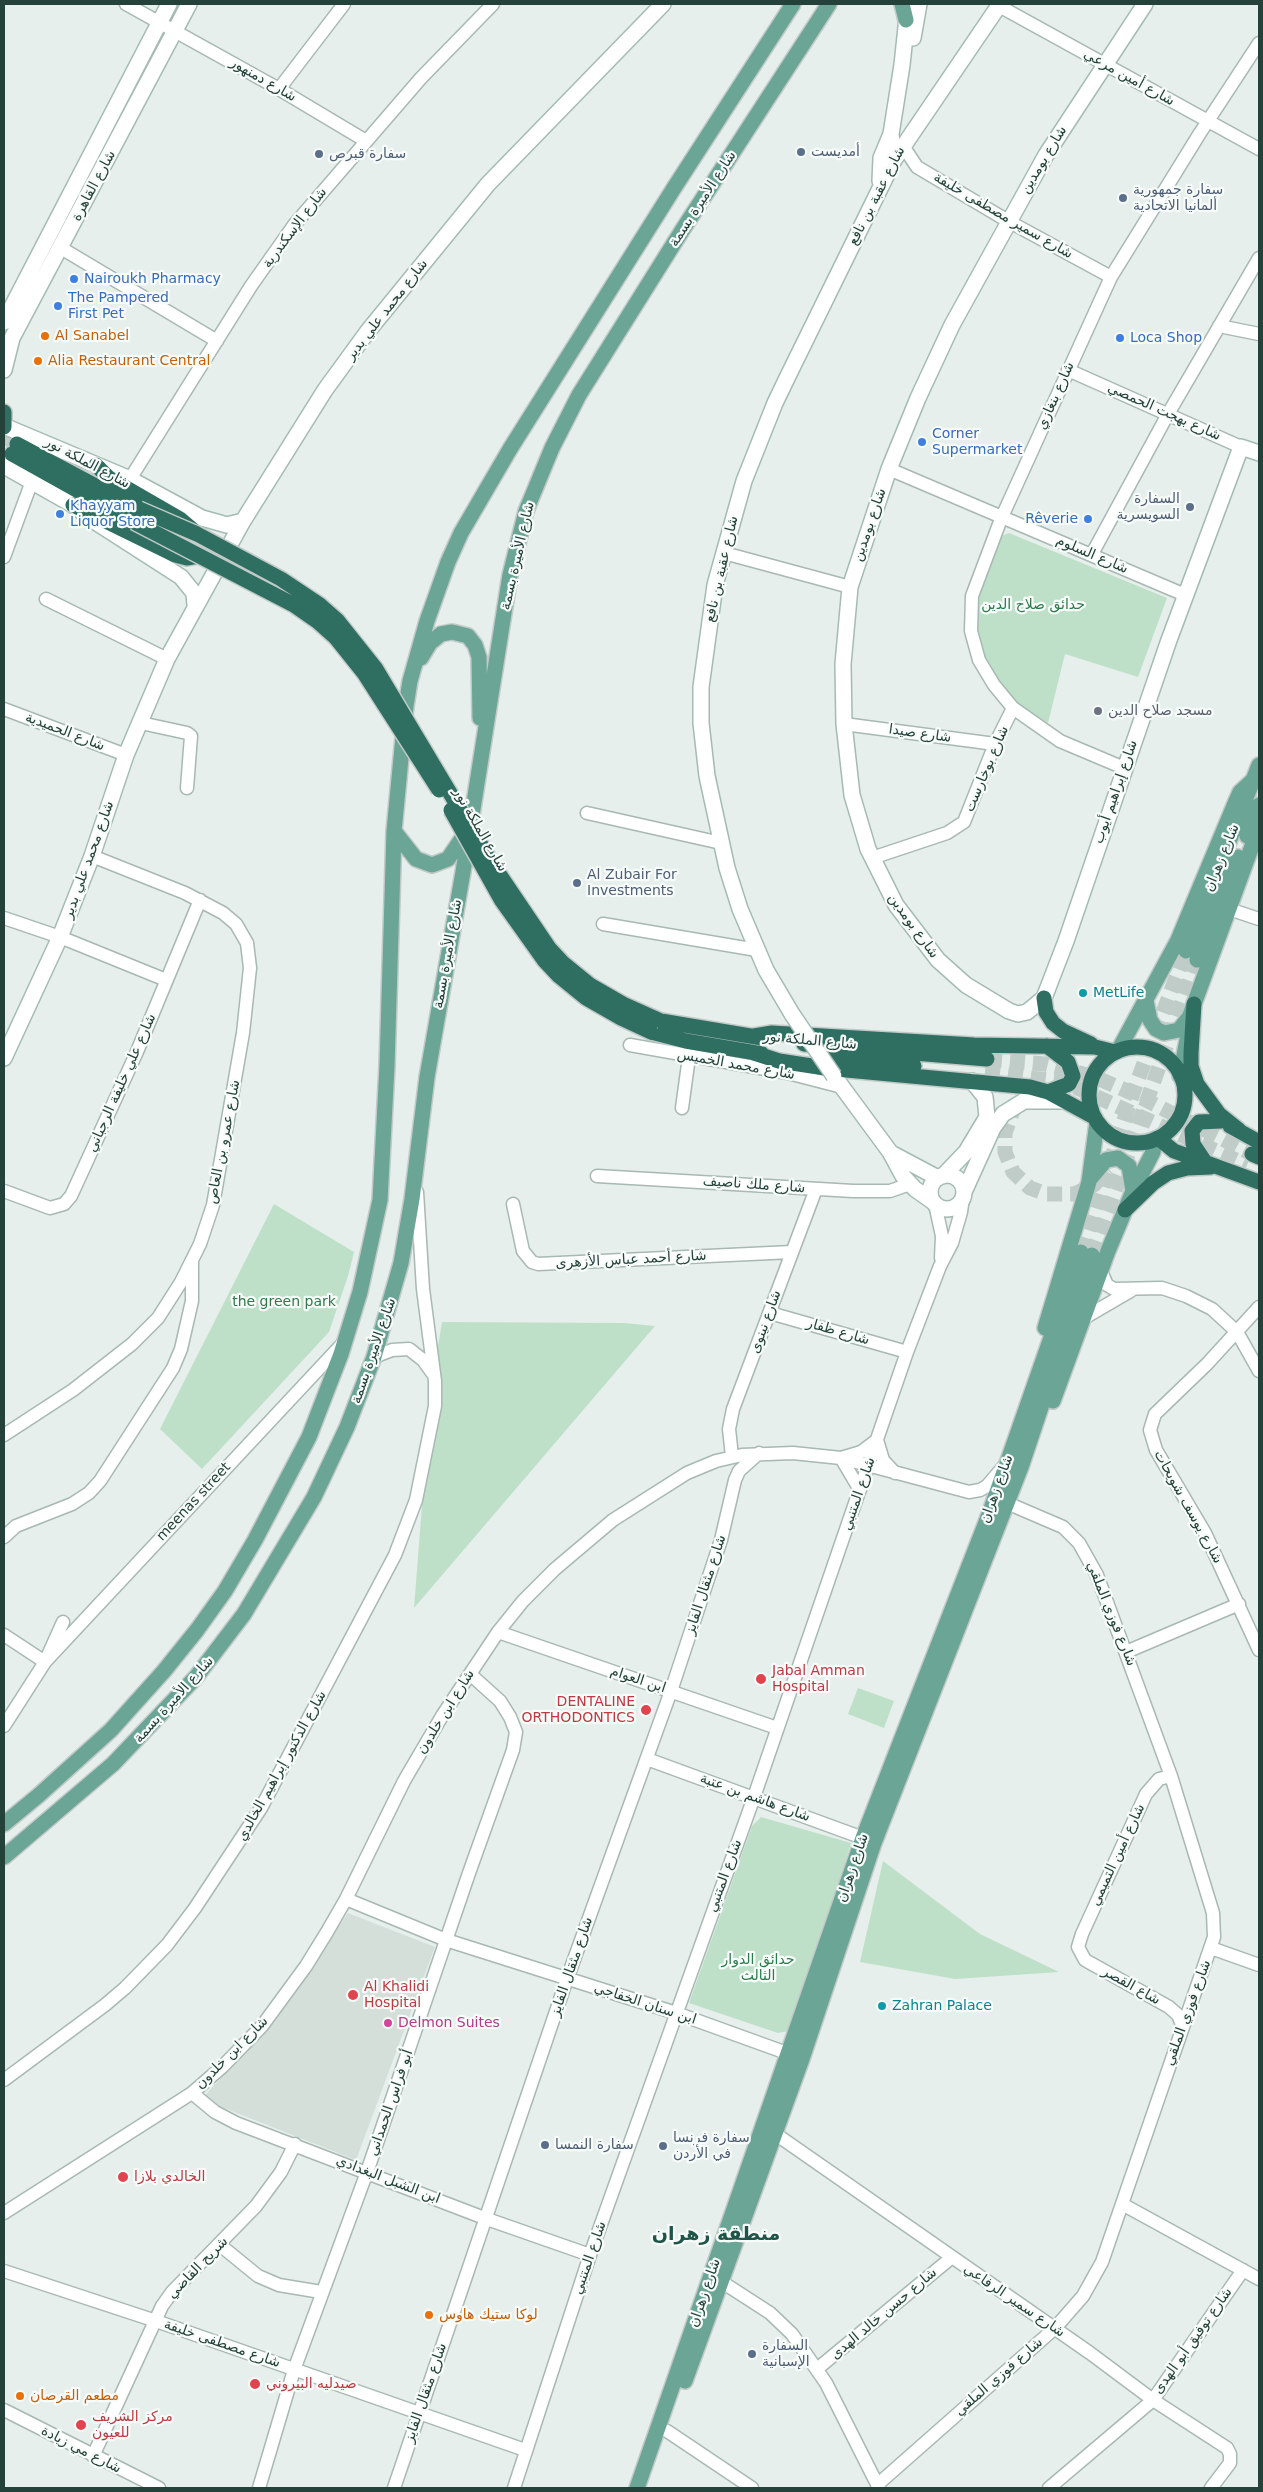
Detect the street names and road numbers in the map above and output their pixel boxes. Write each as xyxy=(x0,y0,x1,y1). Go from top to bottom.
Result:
street label: شارع أمين مرعي xyxy=(1081,46,1177,110)
street label: شارع دمنهور xyxy=(227,54,299,106)
street label: شارع بومدين xyxy=(1017,123,1071,197)
street label: شارع عقبة بن نافع xyxy=(845,144,909,248)
street label: شارع القاهرة xyxy=(68,148,120,224)
street label: شارع الأميرة بسمة xyxy=(666,148,740,250)
street label: شارع سمير مصطفى خليفة xyxy=(930,169,1076,263)
street label: شارع الإسكندرية xyxy=(259,184,331,272)
street label: شارع محمد علي بدير xyxy=(342,256,432,364)
street label: شارع بنغازي xyxy=(1034,360,1078,432)
street label: شارع بهجت الحمصي xyxy=(1105,379,1223,445)
street label: شارع الملكة نور xyxy=(42,434,132,492)
street label: شارع بومدين xyxy=(850,486,890,564)
street label: شارع الأميرة بسمة xyxy=(497,500,539,612)
street label: شارع عقبة بن نافع xyxy=(702,514,742,624)
street label: شارع السلوم xyxy=(1053,532,1131,578)
street label: شارع الحميدية xyxy=(23,709,107,755)
street label: شارع صيدا xyxy=(888,721,952,747)
street label: شارع بوخارست xyxy=(961,723,1013,815)
street label: شارع إبراهيم أيوب xyxy=(1090,738,1142,846)
street label: شارع الملكة نور xyxy=(449,785,511,875)
street label: شارع محمد علي بدير xyxy=(60,799,118,921)
street label: شارع زهران xyxy=(1201,822,1243,894)
street label: شارع بومدين xyxy=(884,890,942,962)
street label: شارع الأميرة بسمة xyxy=(430,898,466,1010)
street label: شارع علي خليفة الرجباني xyxy=(84,1011,160,1155)
street label: شارع الملكة نور xyxy=(762,1029,858,1053)
street label: شارع محمد الخميس xyxy=(676,1046,796,1084)
street label: شارع عمرو بن العاص xyxy=(204,1079,244,1205)
street label: شارع ملك ناصيف xyxy=(702,1173,806,1197)
street label: شارع أحمد عباس الأزهرى xyxy=(555,1248,707,1272)
street label: شارع نينوى xyxy=(747,1288,785,1356)
street label: شارع الأميرة بسمة xyxy=(348,1296,400,1406)
street label: شارع ظفار xyxy=(805,1315,871,1349)
street label: شارع يوسف شويحات xyxy=(1150,1448,1226,1566)
street label: شارع زهران xyxy=(977,1452,1017,1526)
street label: شارع المتنبي xyxy=(839,1455,879,1533)
street label: meenas street xyxy=(153,1459,235,1545)
street label: شارع مثقال الفايز xyxy=(682,1533,730,1637)
street label: شارع فوزي الملقي xyxy=(1082,1559,1140,1669)
street label: شارع الأميرة بسمة xyxy=(131,1653,217,1747)
street label: ابن العوام xyxy=(608,1663,668,1697)
street label: شارع ابن خلدون xyxy=(413,1667,479,1757)
street label: شارع الدكتور إبراهيم الخالدي xyxy=(234,1688,330,1844)
street label: شارع هاشم بن عتبة xyxy=(698,1770,812,1826)
street label: شارع أمين التميمي xyxy=(1087,1801,1149,1909)
street label: شارع زهران xyxy=(833,1831,873,1905)
street label: شارع المتنبي xyxy=(704,1837,746,1915)
street label: شارع مثقال الفايز xyxy=(547,1915,597,2019)
street label: شارع فوزي الملقي xyxy=(1161,1958,1215,2068)
street label: شاع القصر xyxy=(1099,1963,1163,2009)
street label: ابن سنان الخفاجي xyxy=(592,1980,698,2028)
street label: شارع ابن خلدون xyxy=(192,2013,272,2093)
street label: أبو فراس الحمداني xyxy=(365,2048,417,2158)
street label: ابن الشبل البغدادي xyxy=(333,2152,443,2208)
street label: شارع المتنبي xyxy=(570,2219,610,2297)
street label: شريح القاضي xyxy=(164,2233,232,2303)
street label: شارع زهران xyxy=(685,2256,725,2330)
street label: شارع سمير الرفاعي xyxy=(960,2261,1068,2341)
street label: شارع حسن خالد الهدى xyxy=(827,2265,941,2363)
street label: شارع توفيق أبو الهدى xyxy=(1150,2285,1236,2397)
street label: شارع مصطفى خليفة xyxy=(162,2316,282,2372)
street label: شارع فوزي الملقي xyxy=(951,2334,1047,2420)
street label: شارع مثقال الفايز xyxy=(401,2341,451,2445)
street label: شارع مي زيادة xyxy=(38,2423,124,2477)

